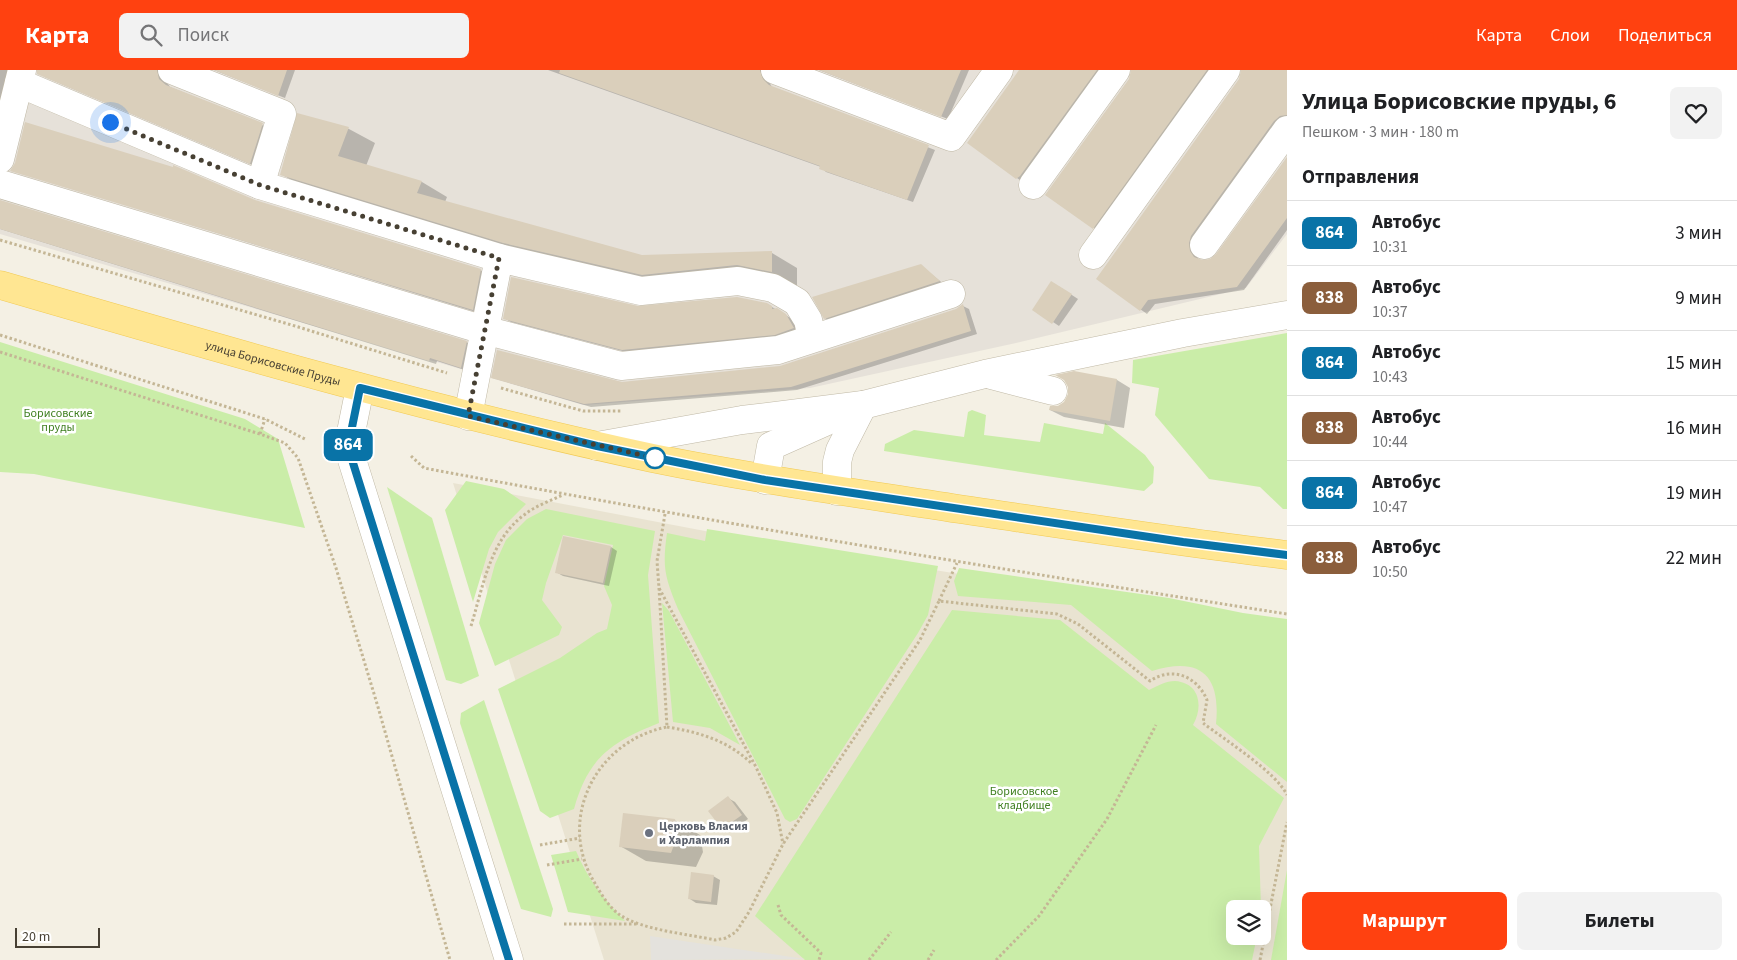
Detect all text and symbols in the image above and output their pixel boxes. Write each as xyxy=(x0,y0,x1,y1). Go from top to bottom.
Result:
search box xyxy=(119,13,469,58)
text: Карта xyxy=(25,18,89,53)
icon: search xyxy=(137,21,165,49)
text: Поиск xyxy=(177,22,229,49)
text: Карта xyxy=(1476,23,1522,48)
text: Слои xyxy=(1550,23,1590,48)
text: Поделиться xyxy=(1618,23,1712,48)
text: Улица Борисовские пруды, 6 xyxy=(1302,84,1617,119)
button: heart xyxy=(1670,87,1722,139)
your location xyxy=(98,110,123,135)
text: Пешком · 3 мин · 180 m xyxy=(1302,121,1459,143)
text: Отправления xyxy=(1302,164,1419,191)
text: Автобус xyxy=(1372,209,1441,236)
text: 864 xyxy=(1315,220,1344,245)
text: 3 мин xyxy=(1675,220,1722,247)
text: 10:31 xyxy=(1372,236,1408,258)
text: Автобус xyxy=(1372,274,1441,301)
text: 838 xyxy=(1315,285,1344,310)
text: 9 мин xyxy=(1675,285,1722,312)
text: 10:37 xyxy=(1372,301,1408,323)
street label: улица Борисовские Пруды xyxy=(203,337,342,390)
text: Автобус xyxy=(1372,339,1441,366)
text: 864 xyxy=(1315,350,1344,375)
text: 15 мин xyxy=(1666,350,1722,377)
text: 10:43 xyxy=(1372,366,1408,388)
text: Автобус xyxy=(1372,404,1441,431)
park label: Борисовские пруды xyxy=(24,405,92,436)
text: 838 xyxy=(1315,415,1344,440)
text: 16 мин xyxy=(1666,415,1722,442)
line badge: 864 xyxy=(319,429,377,461)
text: 10:44 xyxy=(1372,431,1408,453)
text: 864 xyxy=(334,432,362,457)
unlabelled marker xyxy=(644,447,666,469)
text: Автобус xyxy=(1372,469,1441,496)
text: 864 xyxy=(1315,480,1344,505)
text: 19 мин xyxy=(1666,480,1722,507)
text: 10:47 xyxy=(1372,496,1408,518)
text: Автобус xyxy=(1372,534,1441,561)
text: 838 xyxy=(1315,545,1344,570)
text: 22 мин xyxy=(1666,545,1722,572)
text: 10:50 xyxy=(1372,561,1408,583)
park label: Борисовское кладбище xyxy=(990,783,1058,814)
place label: Церковь Власия и Харлампия xyxy=(659,818,748,849)
marker: Церковь Власия и Харлампия xyxy=(643,827,655,839)
button: Маршрут xyxy=(1302,892,1507,950)
button: Билеты xyxy=(1517,892,1722,950)
map controls xyxy=(1226,900,1271,945)
button: layers xyxy=(1226,900,1271,945)
scale bar xyxy=(15,925,100,948)
text: 20 m xyxy=(22,927,50,947)

